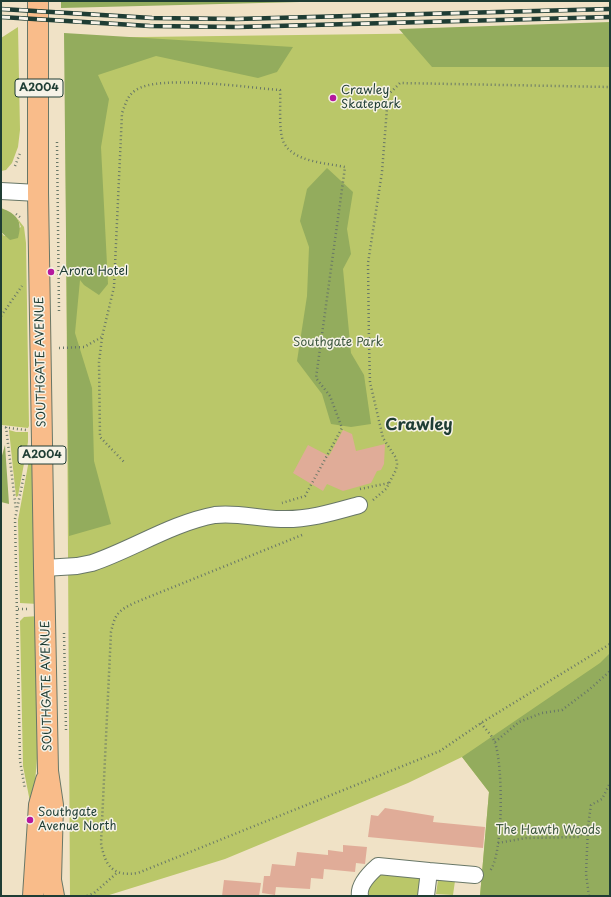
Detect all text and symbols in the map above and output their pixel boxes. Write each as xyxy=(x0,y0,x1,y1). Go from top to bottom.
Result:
road number: A2004 xyxy=(15,79,63,97)
place label: Crawley Skatepark xyxy=(341,84,401,112)
marker: Crawley Skatepark xyxy=(328,93,338,103)
place label: Arora Hotel xyxy=(59,265,128,279)
marker: Arora Hotel xyxy=(46,267,56,277)
street label: SOUTHGATE AVENUE xyxy=(33,297,49,427)
park label: Southgate Park xyxy=(293,336,383,350)
district label: Crawley xyxy=(385,416,453,436)
road number: A2004 xyxy=(18,446,66,464)
street label: SOUTHGATE AVENUE xyxy=(39,621,55,751)
place label: Southgate Avenue North xyxy=(38,806,116,834)
marker: Southgate Avenue North xyxy=(25,815,35,825)
park label: The Hawth Woods xyxy=(496,824,600,838)

